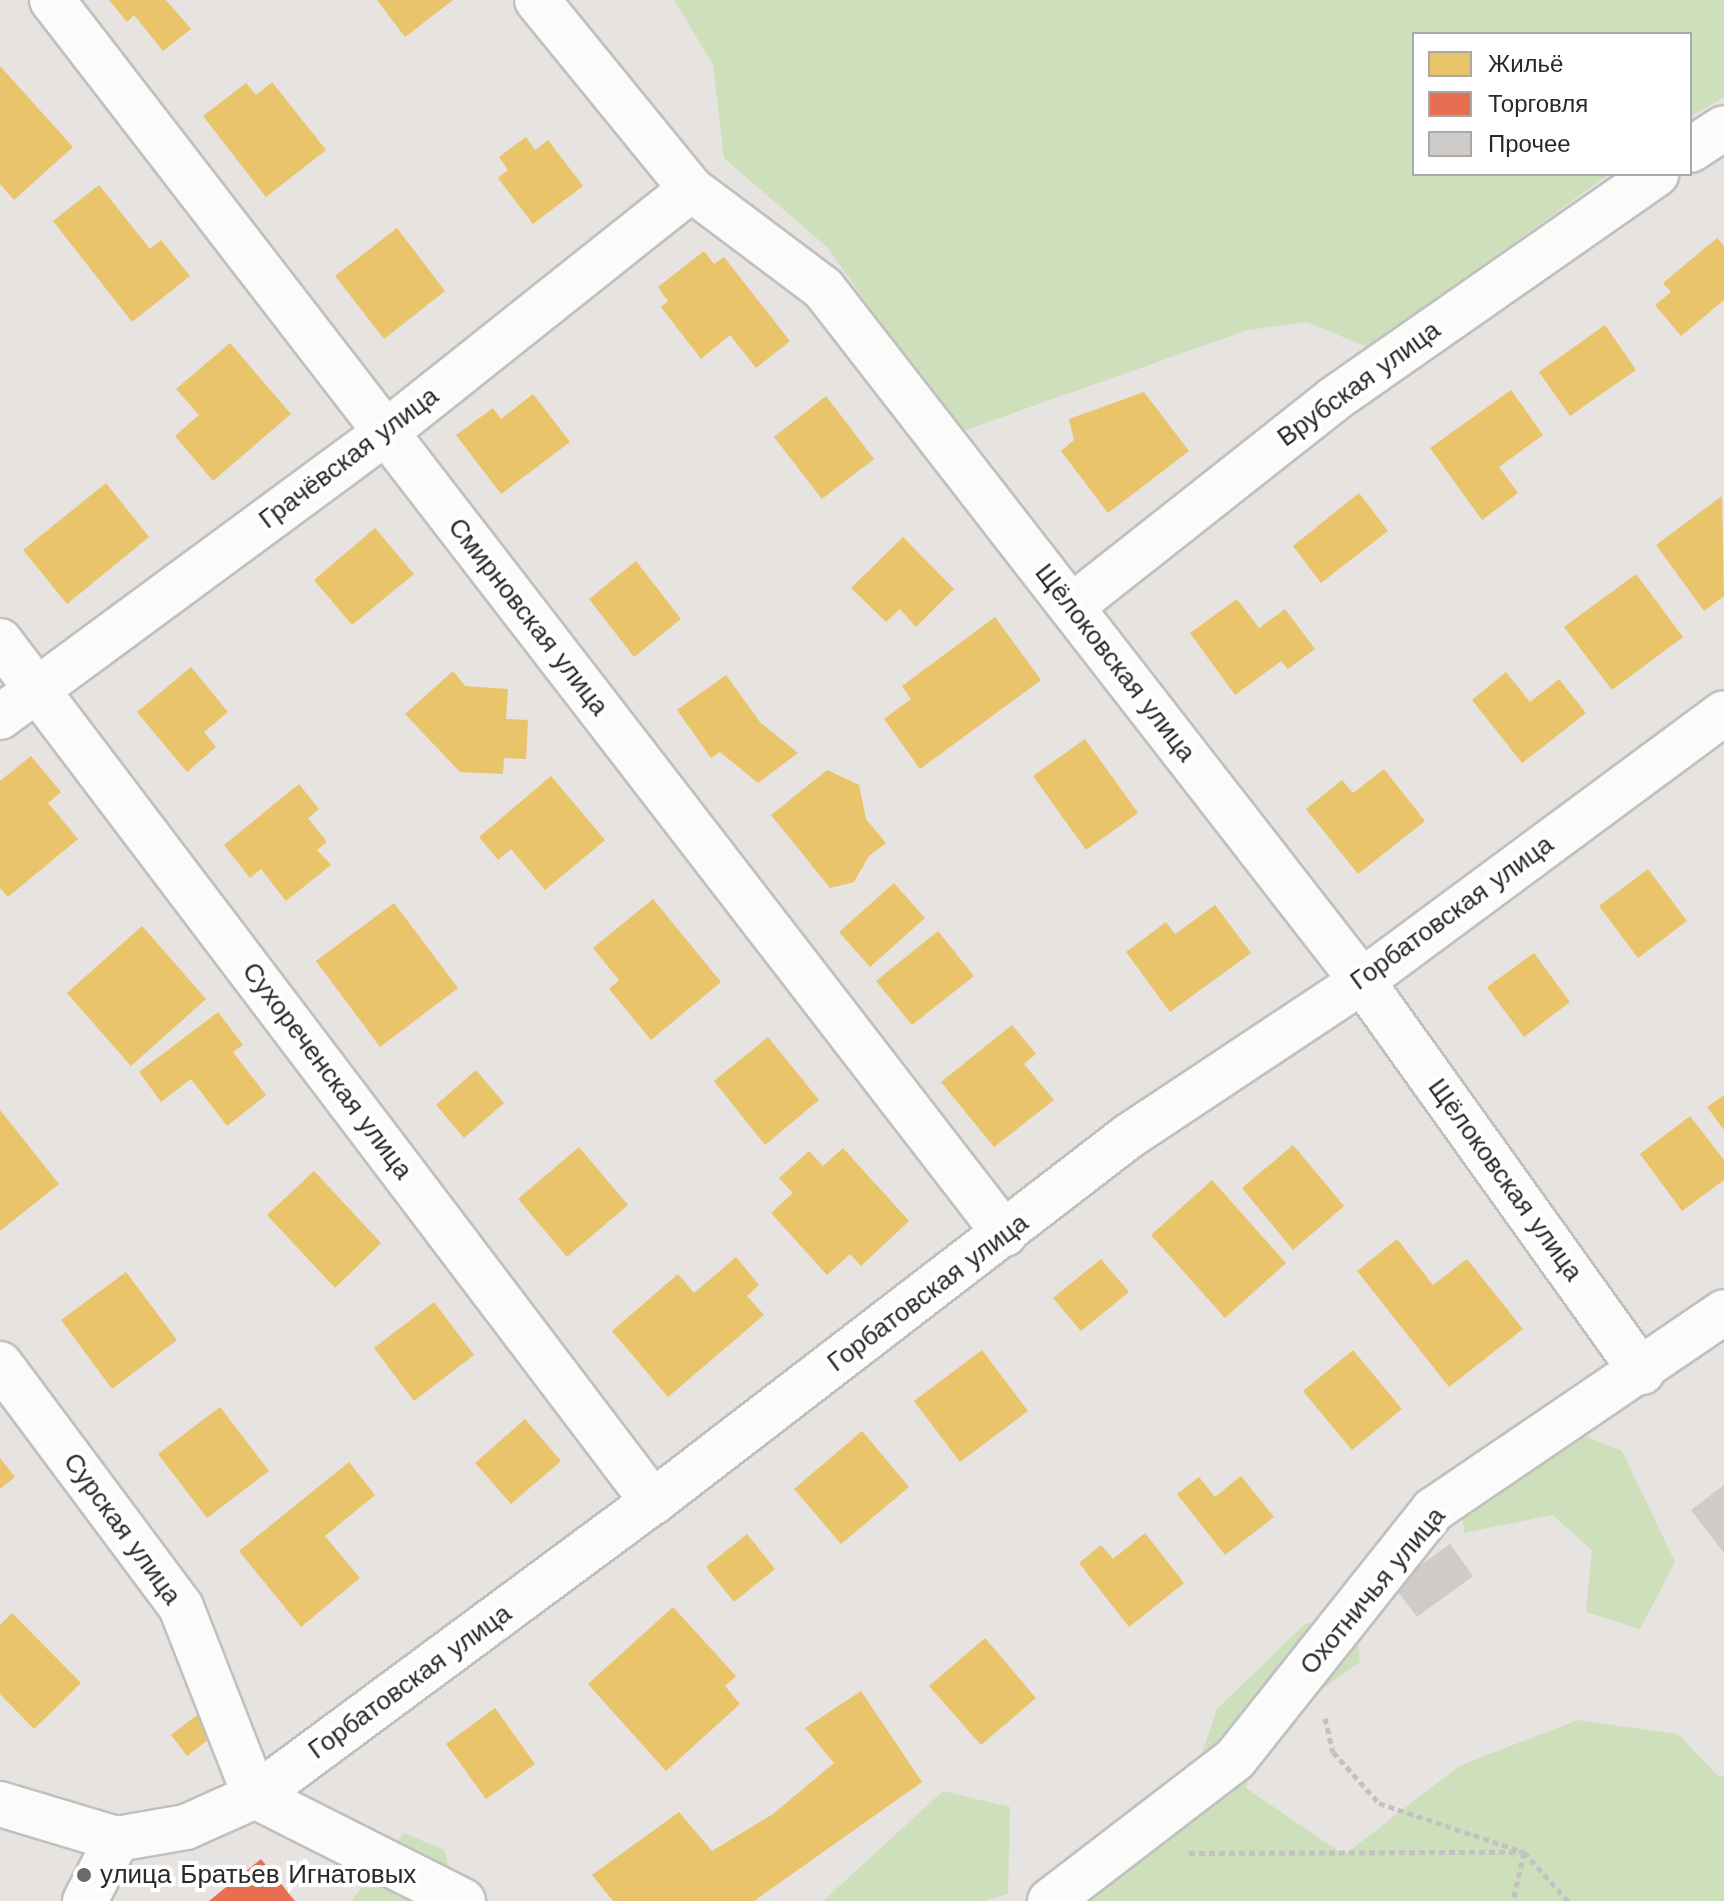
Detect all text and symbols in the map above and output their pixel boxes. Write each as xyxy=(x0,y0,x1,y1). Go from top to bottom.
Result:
legend xyxy=(1412,32,1692,176)
text: Жильё xyxy=(1488,50,1563,78)
text: Торговля xyxy=(1488,90,1588,118)
text: Прочее xyxy=(1488,130,1571,158)
street label: Врубская улица xyxy=(1272,315,1446,453)
street label: Грачёвская улица xyxy=(253,380,445,536)
street label: Смирновская улица xyxy=(441,512,615,722)
street label: Щёлоковская улица xyxy=(1028,558,1202,768)
street label: Горбатовская улица xyxy=(1345,829,1559,997)
street label: Сухореченская улица xyxy=(235,957,419,1185)
street label: Щёлоковская улица xyxy=(1421,1073,1589,1287)
street label: Горбатовская улица xyxy=(822,1207,1034,1379)
street label: Сурская улица xyxy=(57,1447,187,1611)
street label: Охотничья улица xyxy=(1294,1501,1452,1681)
street label: Горбатовская улица xyxy=(303,1598,517,1766)
place label: улица Братьев Игнатовых xyxy=(100,1859,416,1891)
marker: улица Братьев Игнатовых xyxy=(75,1866,93,1884)

